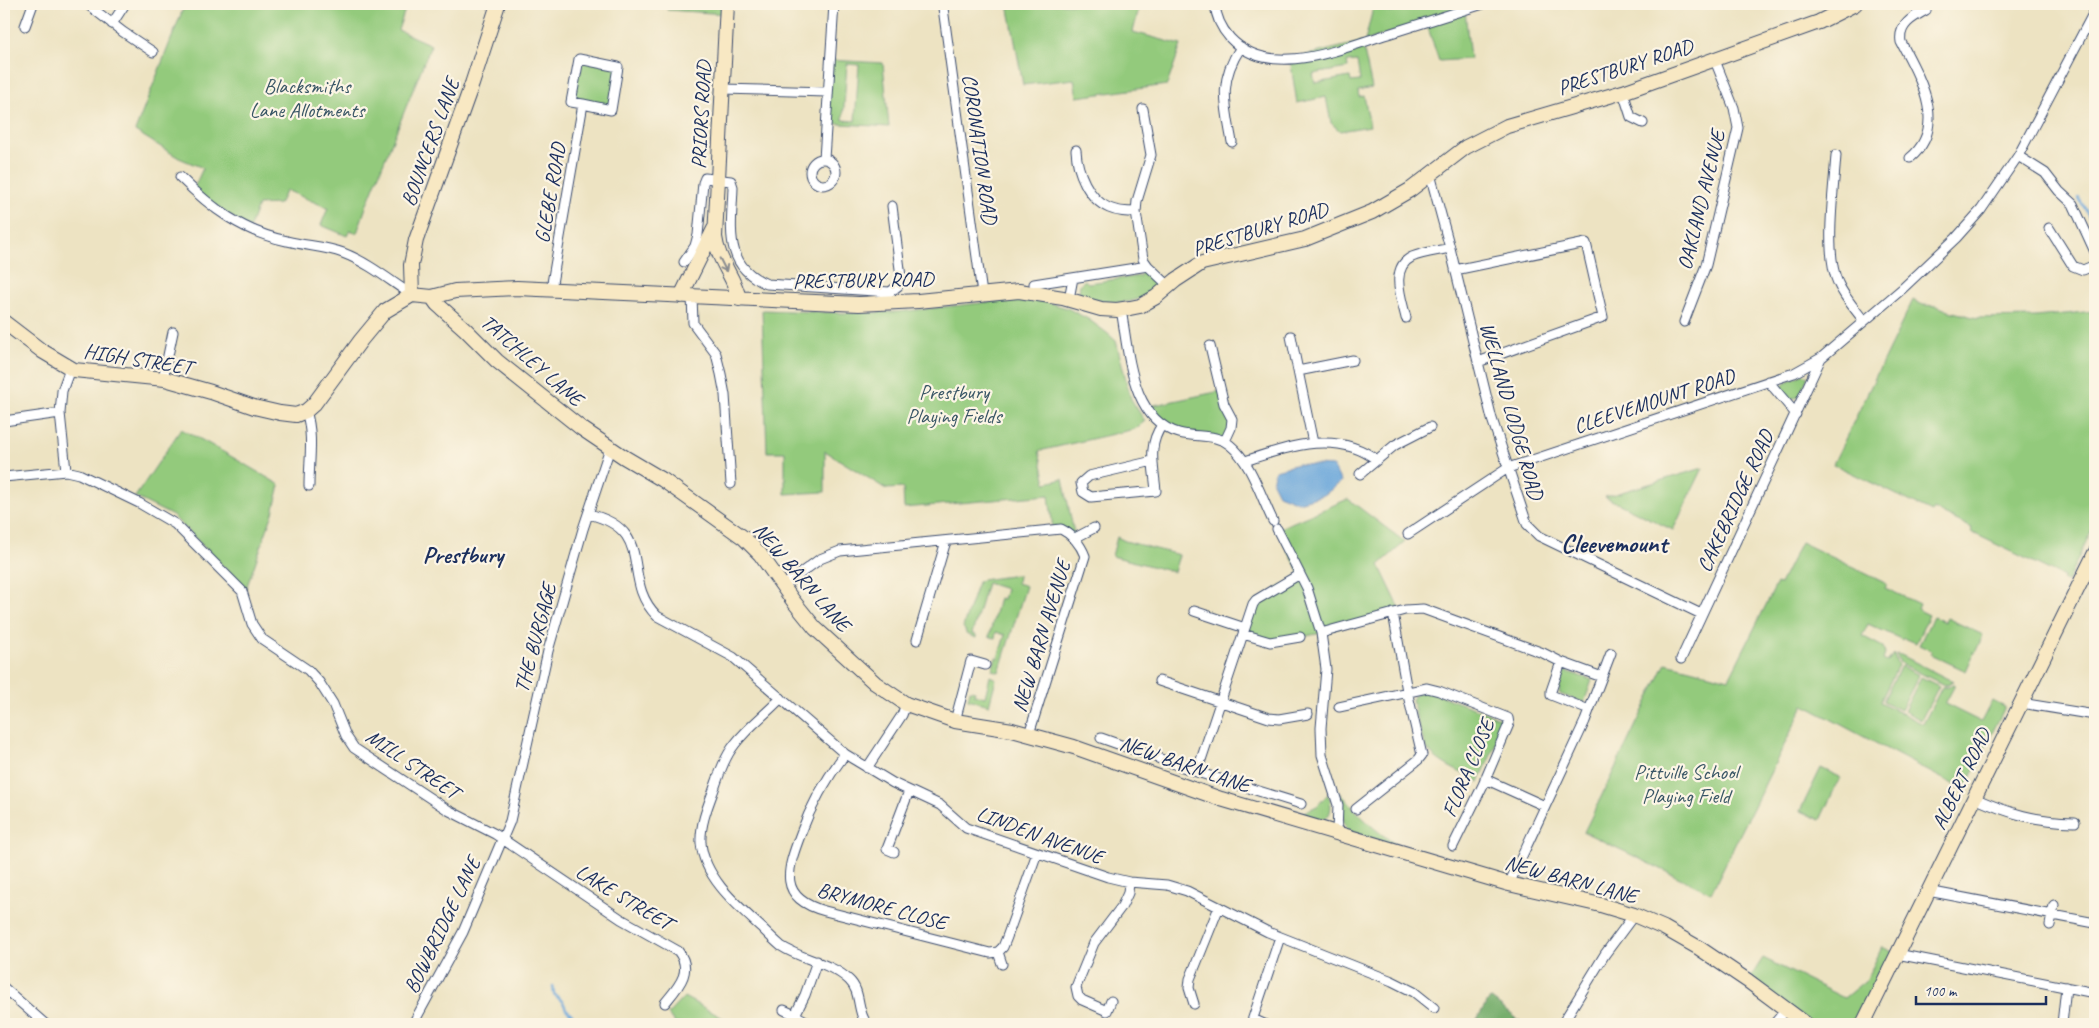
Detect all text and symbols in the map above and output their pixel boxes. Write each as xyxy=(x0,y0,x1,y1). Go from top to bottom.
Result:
street label: PRESTBURY ROAD xyxy=(1554,32,1698,101)
street label: PRIORS ROAD xyxy=(685,59,717,170)
street label: BOUNCERS LANE xyxy=(395,72,466,209)
park label: Blacksmiths Lane Allotments xyxy=(250,73,366,123)
street label: CORONATION ROAD xyxy=(957,73,1004,227)
street label: OAKLAND AVENUE xyxy=(1671,125,1732,272)
street label: GLEBE ROAD xyxy=(528,139,572,245)
street label: PRESTBURY ROAD xyxy=(1189,195,1333,262)
one-way arrow xyxy=(719,257,728,272)
street label: PRESTBURY ROAD xyxy=(793,266,935,294)
street label: TATCHLEY LANE xyxy=(476,309,591,413)
street label: WELLAND LODGE ROAD xyxy=(1474,320,1550,504)
street label: HIGH STREET xyxy=(82,338,198,381)
street label: CLEEVEMOUNT ROAD xyxy=(1570,362,1740,439)
park label: Prestbury Playing Fields xyxy=(906,379,1003,429)
street label: CAKEBRIDGE ROAD xyxy=(1691,424,1780,576)
street label: NEW BARN LANE xyxy=(748,517,858,639)
district label: Cleevemount xyxy=(1561,527,1670,560)
district label: Prestbury xyxy=(423,540,506,570)
street label: NEW BARN AVENUE xyxy=(1006,555,1077,715)
street label: THE BURGAGE xyxy=(508,578,563,695)
street label: FLORA CLOSE xyxy=(1436,713,1501,821)
street label: MILL STREET xyxy=(361,723,468,807)
street label: ALBERT ROAD xyxy=(1925,723,1997,834)
street label: NEW BARN LANE xyxy=(1117,730,1256,799)
park label: Pittville School Playing Field xyxy=(1634,759,1741,809)
street label: LINDEN AVENUE xyxy=(973,800,1109,871)
street label: NEW BARN LANE xyxy=(1502,849,1643,910)
street label: BOWBRIDGE LANE xyxy=(398,850,487,997)
street label: LAKE STREET xyxy=(571,858,682,939)
street label: BRYMORE CLOSE xyxy=(814,876,952,936)
scale bar xyxy=(1916,973,2046,1005)
text: 100 m xyxy=(1924,982,1958,1001)

